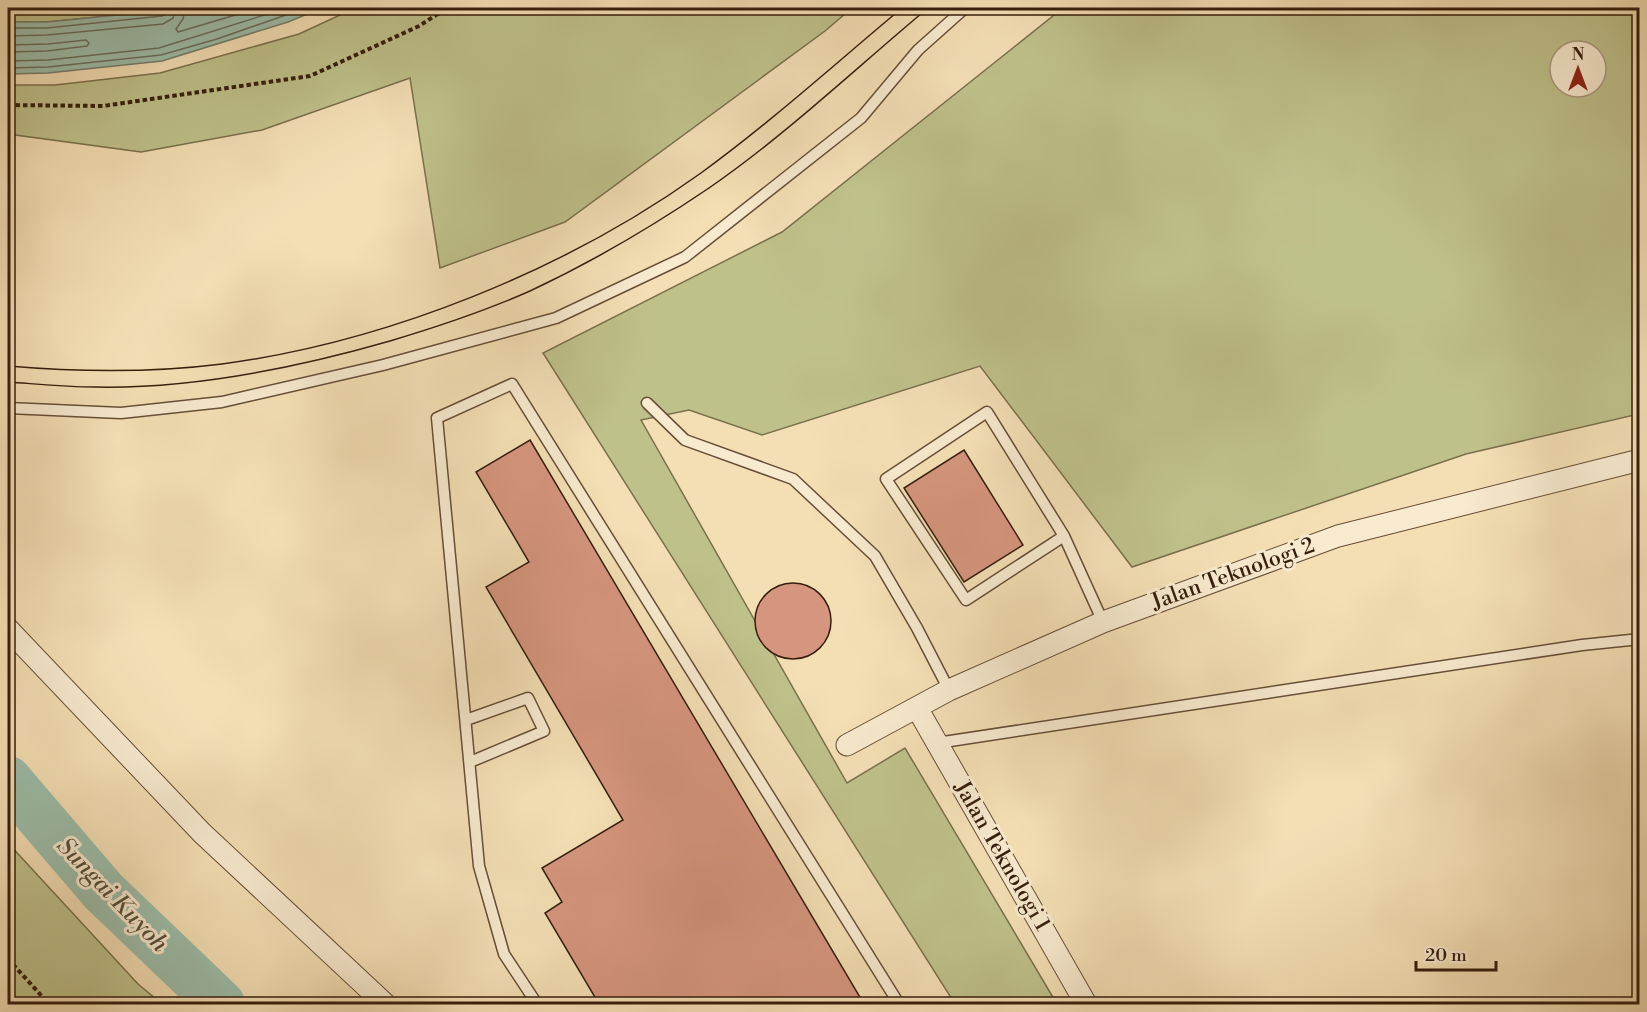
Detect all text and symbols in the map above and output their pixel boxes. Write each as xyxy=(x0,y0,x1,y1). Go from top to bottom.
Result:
north arrow xyxy=(1548,39,1608,99)
text: N xyxy=(1572,45,1585,65)
street label: Jalan Teknologi 2 xyxy=(1147,532,1318,616)
street label: Jalan Teknologi 1 xyxy=(948,775,1056,936)
water label: Sungai Kuyoh xyxy=(50,831,175,959)
scale bar xyxy=(1416,934,1496,972)
text: 20 m xyxy=(1425,944,1467,967)

